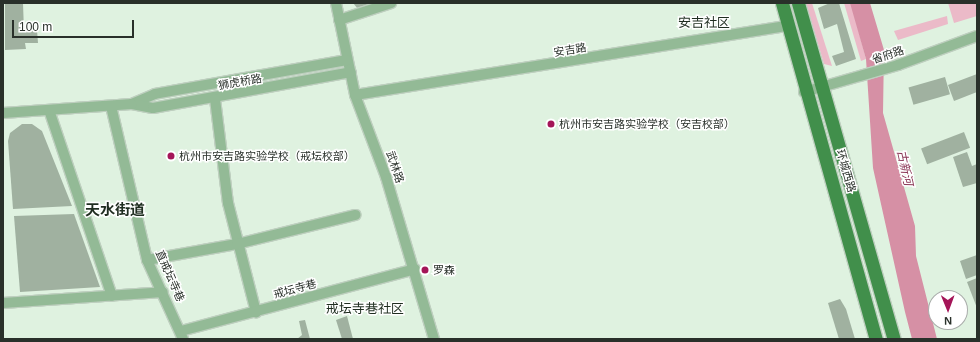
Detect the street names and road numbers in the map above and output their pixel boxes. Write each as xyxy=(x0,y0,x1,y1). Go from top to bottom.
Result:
street label: 安吉路 xyxy=(553,41,587,59)
street label: 省府路 xyxy=(870,44,906,66)
street label: 狮虎桥路 xyxy=(217,72,263,92)
street label: 环城西路 xyxy=(834,148,858,194)
street label: 武林路 xyxy=(383,149,407,185)
street label: 直戒坛寺巷 xyxy=(153,248,187,304)
street label: 戒坛寺巷 xyxy=(272,277,318,301)

